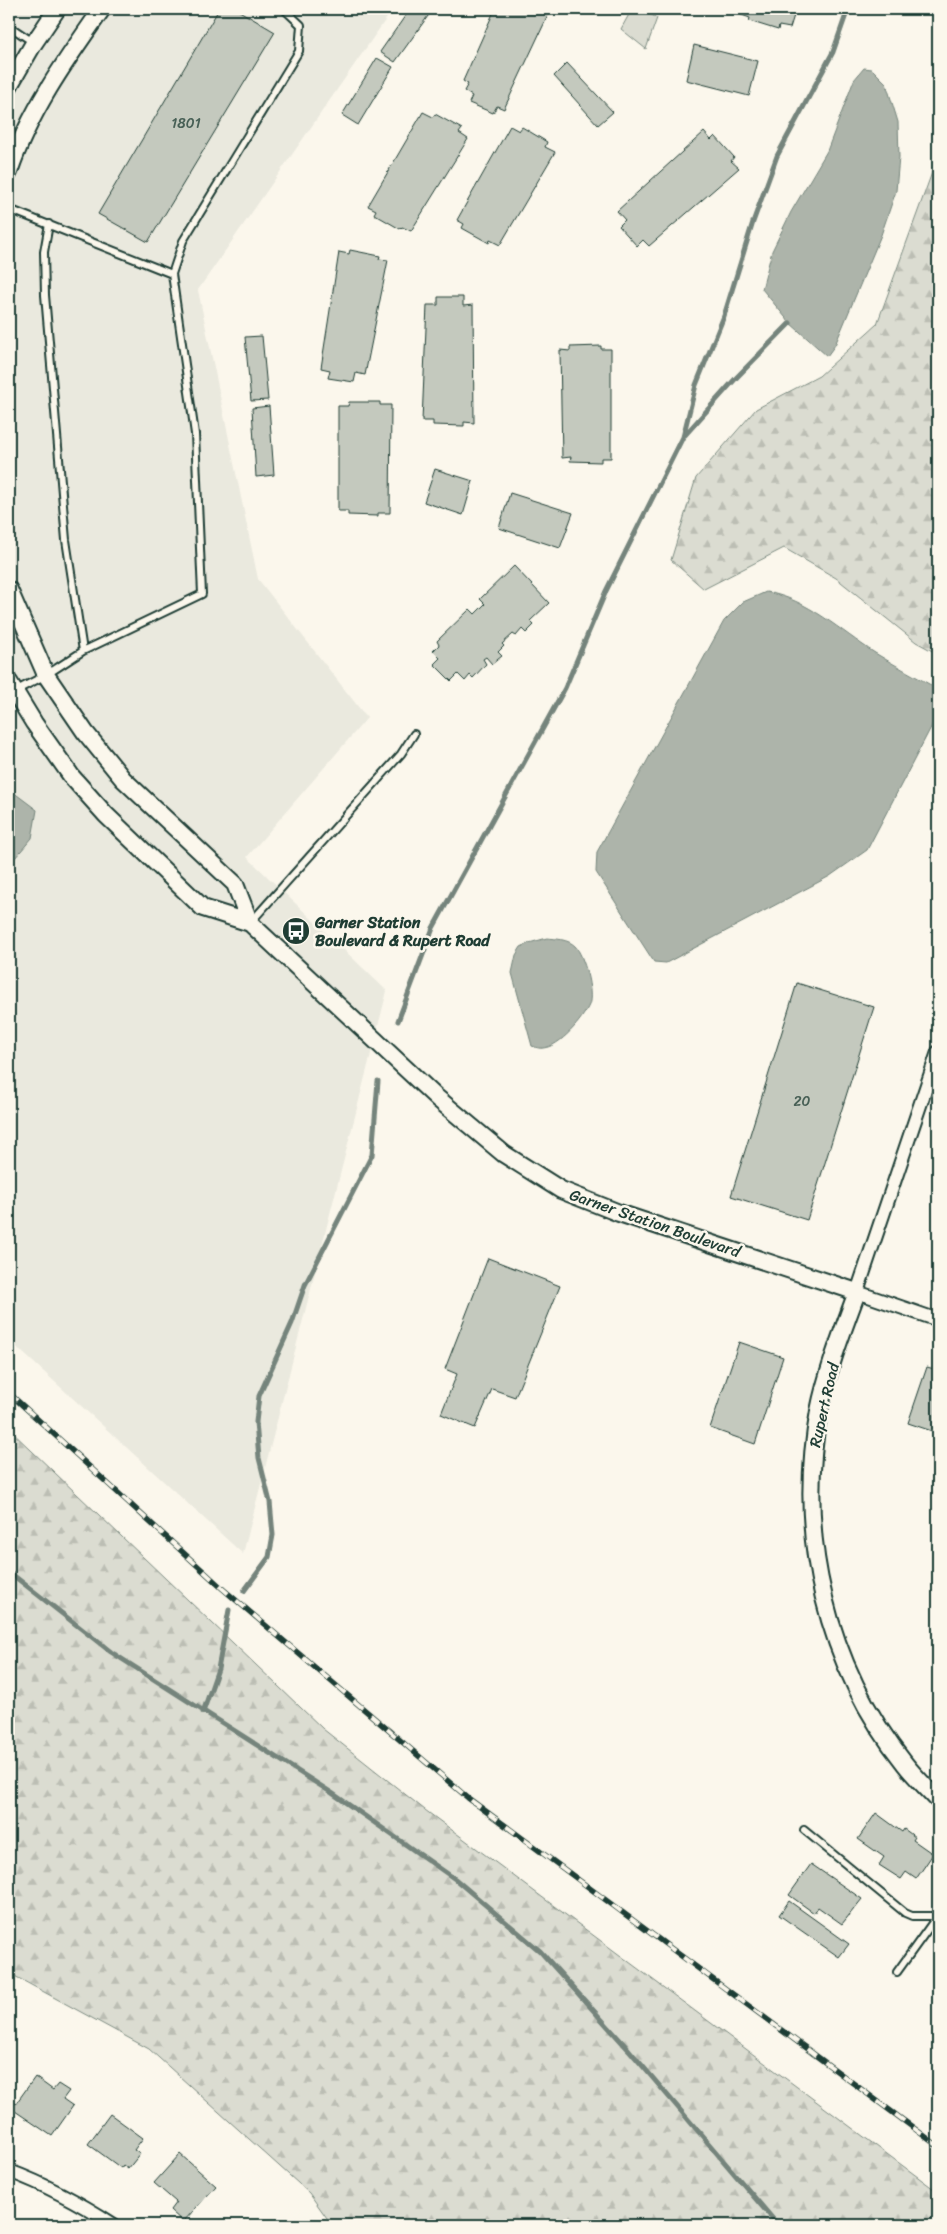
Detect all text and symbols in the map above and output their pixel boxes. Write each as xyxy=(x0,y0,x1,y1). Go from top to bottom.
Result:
house number: 1801 xyxy=(171,111,201,136)
place label: Garner Station Boulevard & Rupert Road xyxy=(314,908,491,955)
bus stop icon: Garner Station Boulevard & Rupert Road xyxy=(281,916,311,946)
house number: 20 xyxy=(794,1089,811,1114)
street label: Garner Station Boulevard xyxy=(565,1180,746,1266)
street label: Rupert Road xyxy=(800,1358,848,1450)

